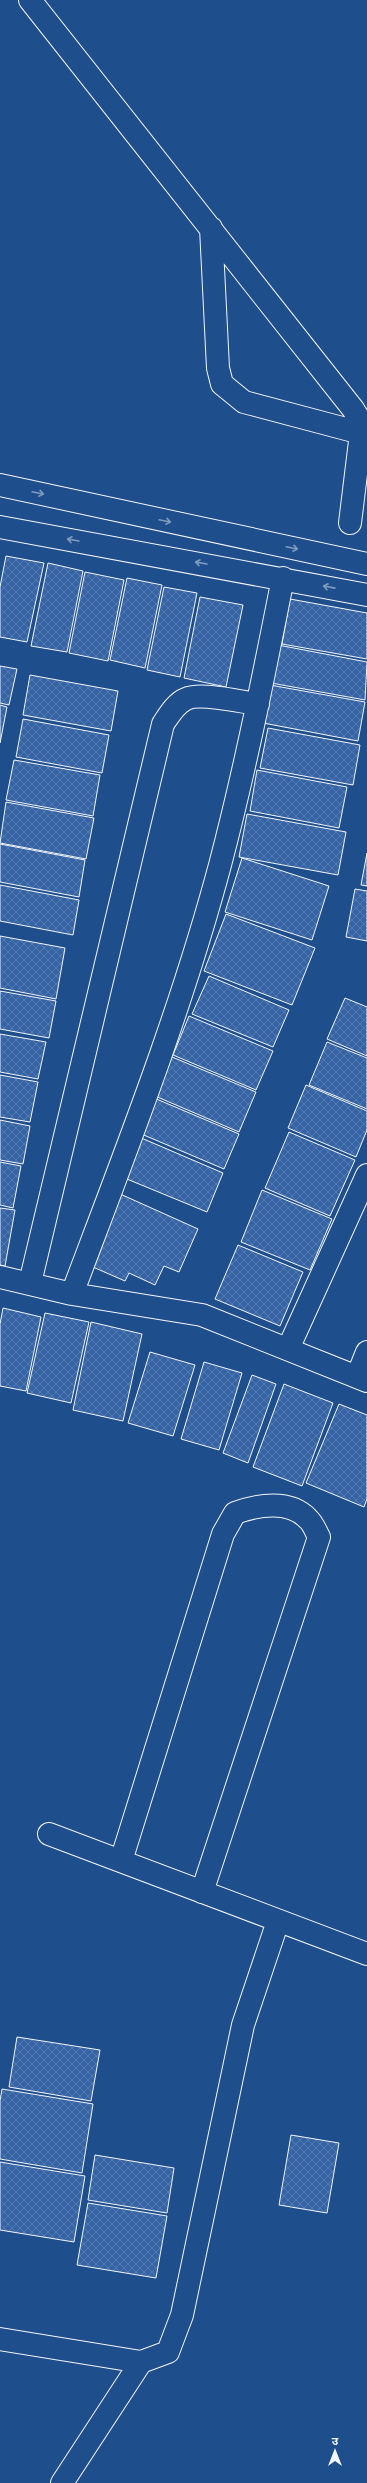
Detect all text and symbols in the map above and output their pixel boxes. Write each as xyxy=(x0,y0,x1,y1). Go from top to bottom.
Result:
one-way arrow xyxy=(31,490,44,498)
one-way arrow xyxy=(158,517,171,525)
one-way arrow xyxy=(67,536,80,544)
one-way arrow xyxy=(285,545,298,553)
one-way arrow xyxy=(195,559,208,567)
one-way arrow xyxy=(323,583,336,591)
north arrow xyxy=(315,2431,355,2471)
text: उ xyxy=(332,2434,339,2448)

